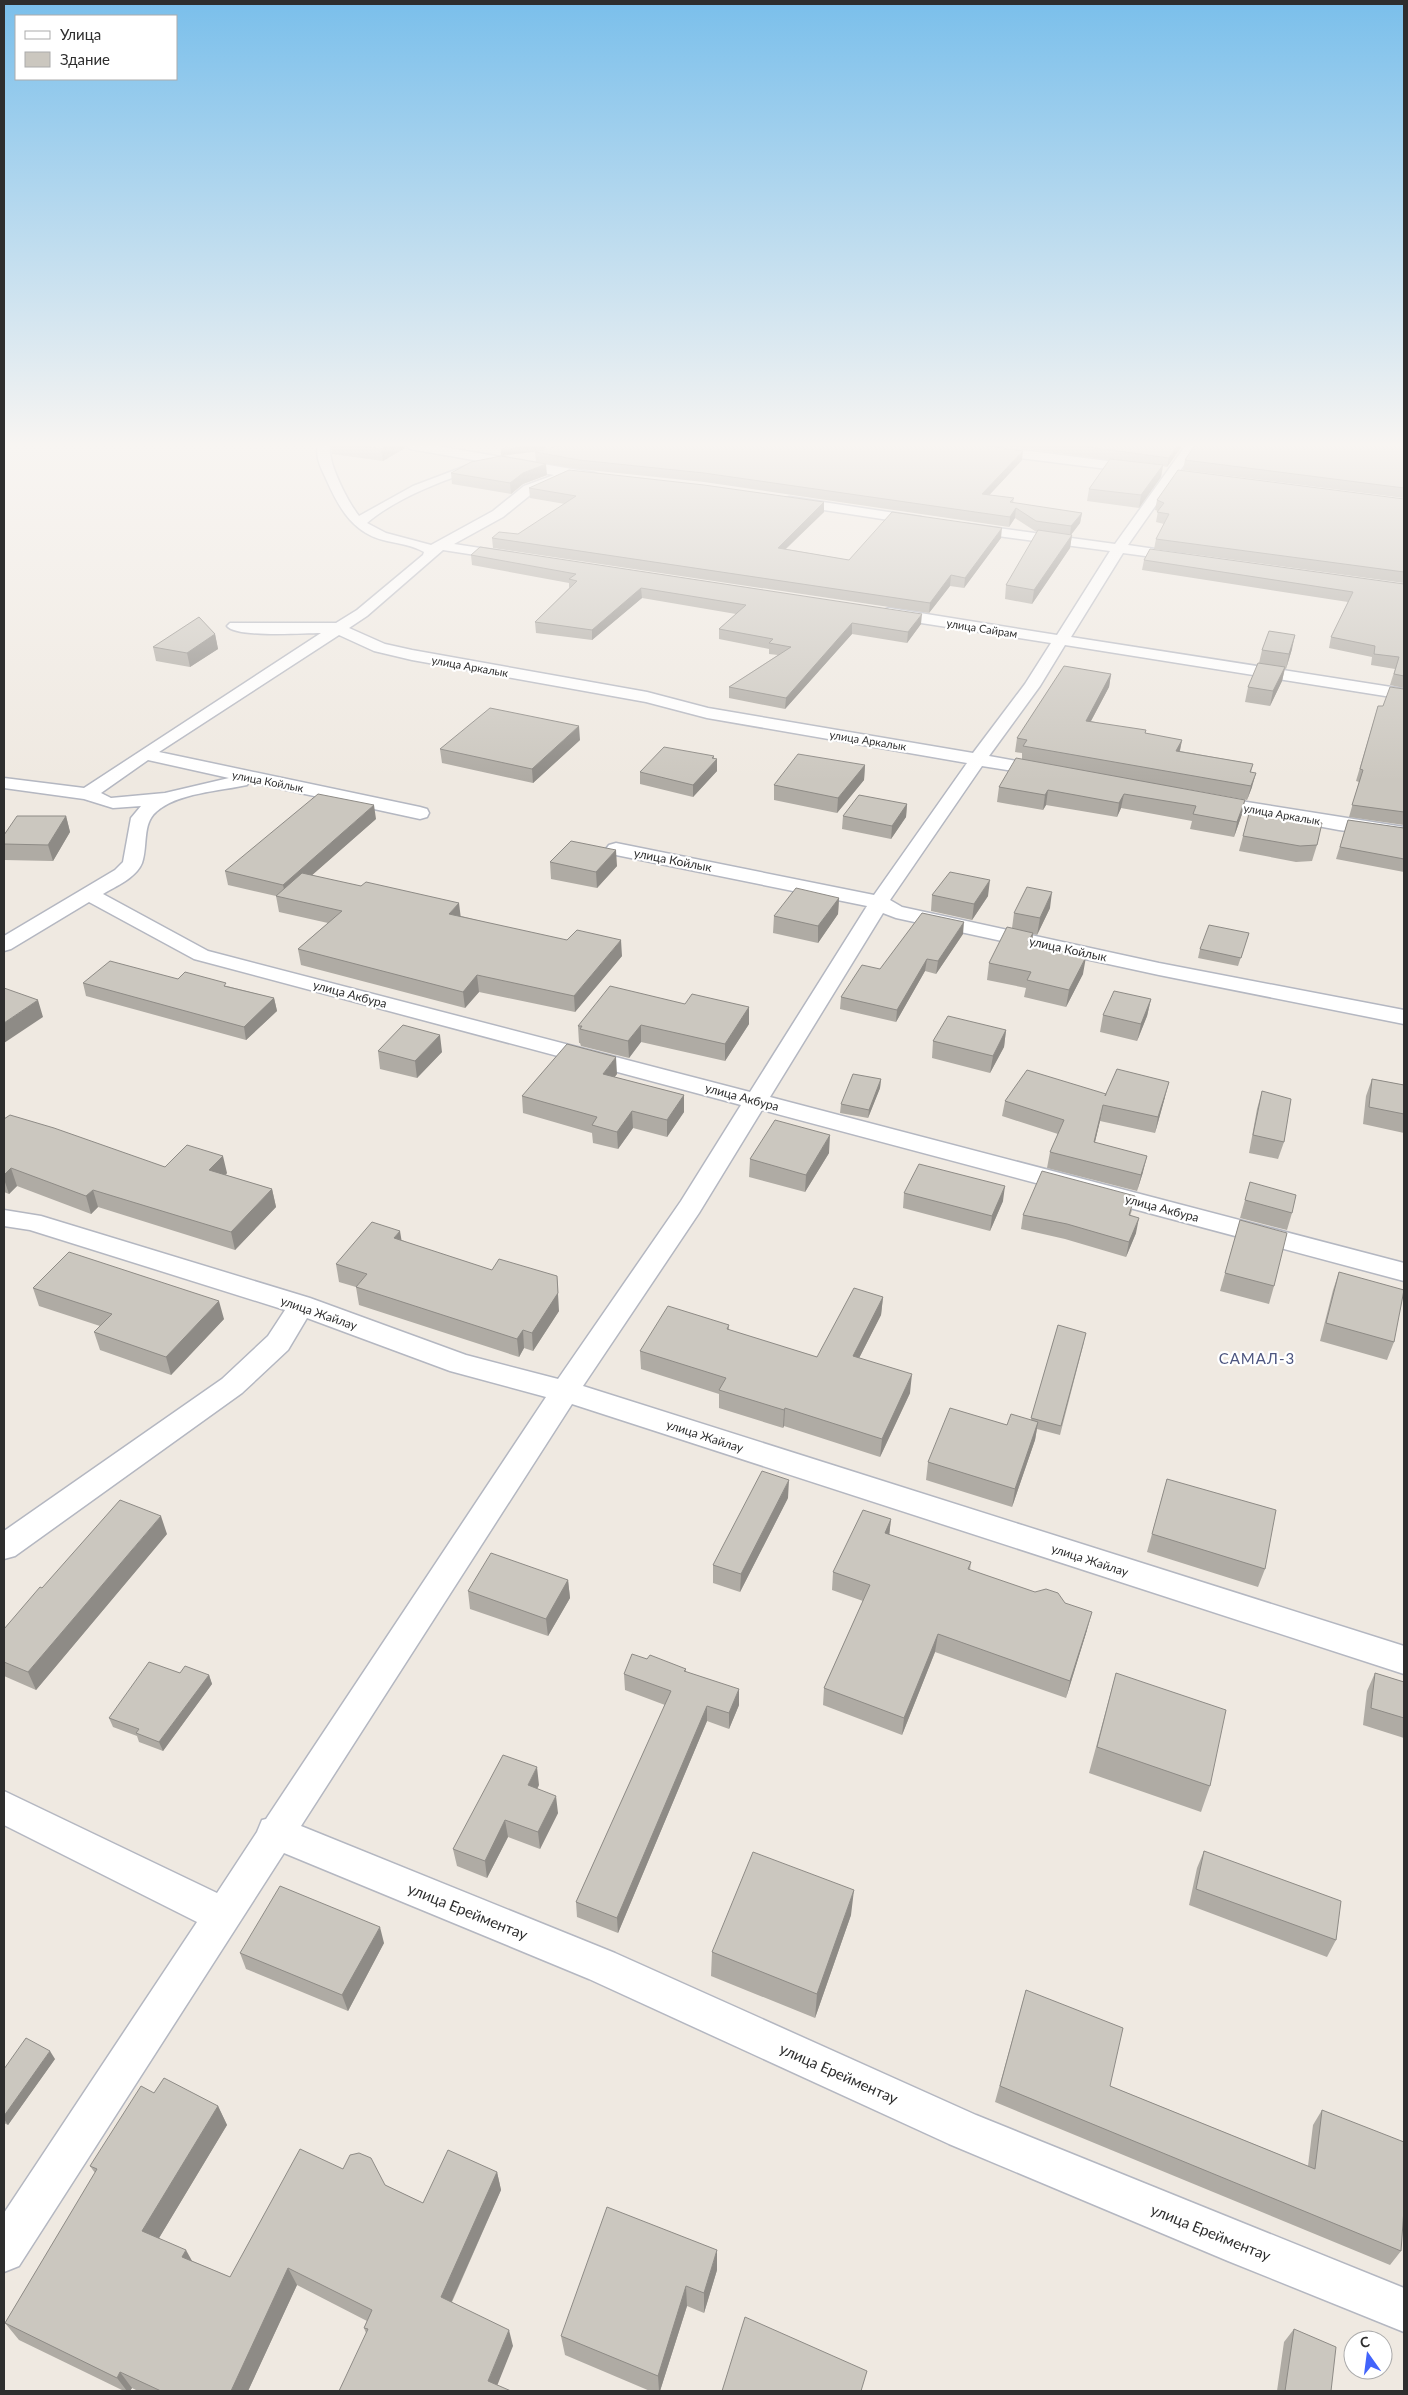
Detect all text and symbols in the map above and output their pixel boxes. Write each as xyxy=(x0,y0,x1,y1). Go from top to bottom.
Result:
legend xyxy=(15,15,178,80)
text: Улица xyxy=(60,25,101,43)
text: Здание xyxy=(60,50,110,68)
street label: улица Сайрам xyxy=(946,616,1018,640)
street label: улица Аркалык xyxy=(431,653,510,679)
street label: улица Аркалык xyxy=(829,728,908,753)
street label: улица Койлык xyxy=(231,768,305,794)
street label: улица Аркалык xyxy=(1243,801,1322,827)
street label: улица Койлык xyxy=(633,845,714,875)
street label: улица Койлык xyxy=(1028,933,1109,965)
street label: улица Акбура xyxy=(311,977,389,1011)
street label: улица Акбура xyxy=(703,1080,781,1114)
street label: улица Акбура xyxy=(1123,1191,1201,1225)
street label: улица Жайлау xyxy=(279,1293,360,1333)
district label: САМАЛ-3 xyxy=(1219,1349,1295,1367)
street label: улица Жайлау xyxy=(665,1416,746,1456)
street label: улица Жайлау xyxy=(1050,1540,1131,1580)
street label: улица Ерейментау xyxy=(405,1879,531,1943)
street label: улица Ерейментау xyxy=(777,2039,901,2107)
street label: улица Ерейментау xyxy=(1148,2200,1274,2264)
north arrow xyxy=(1343,2330,1393,2380)
text: С xyxy=(1358,2332,1372,2351)

